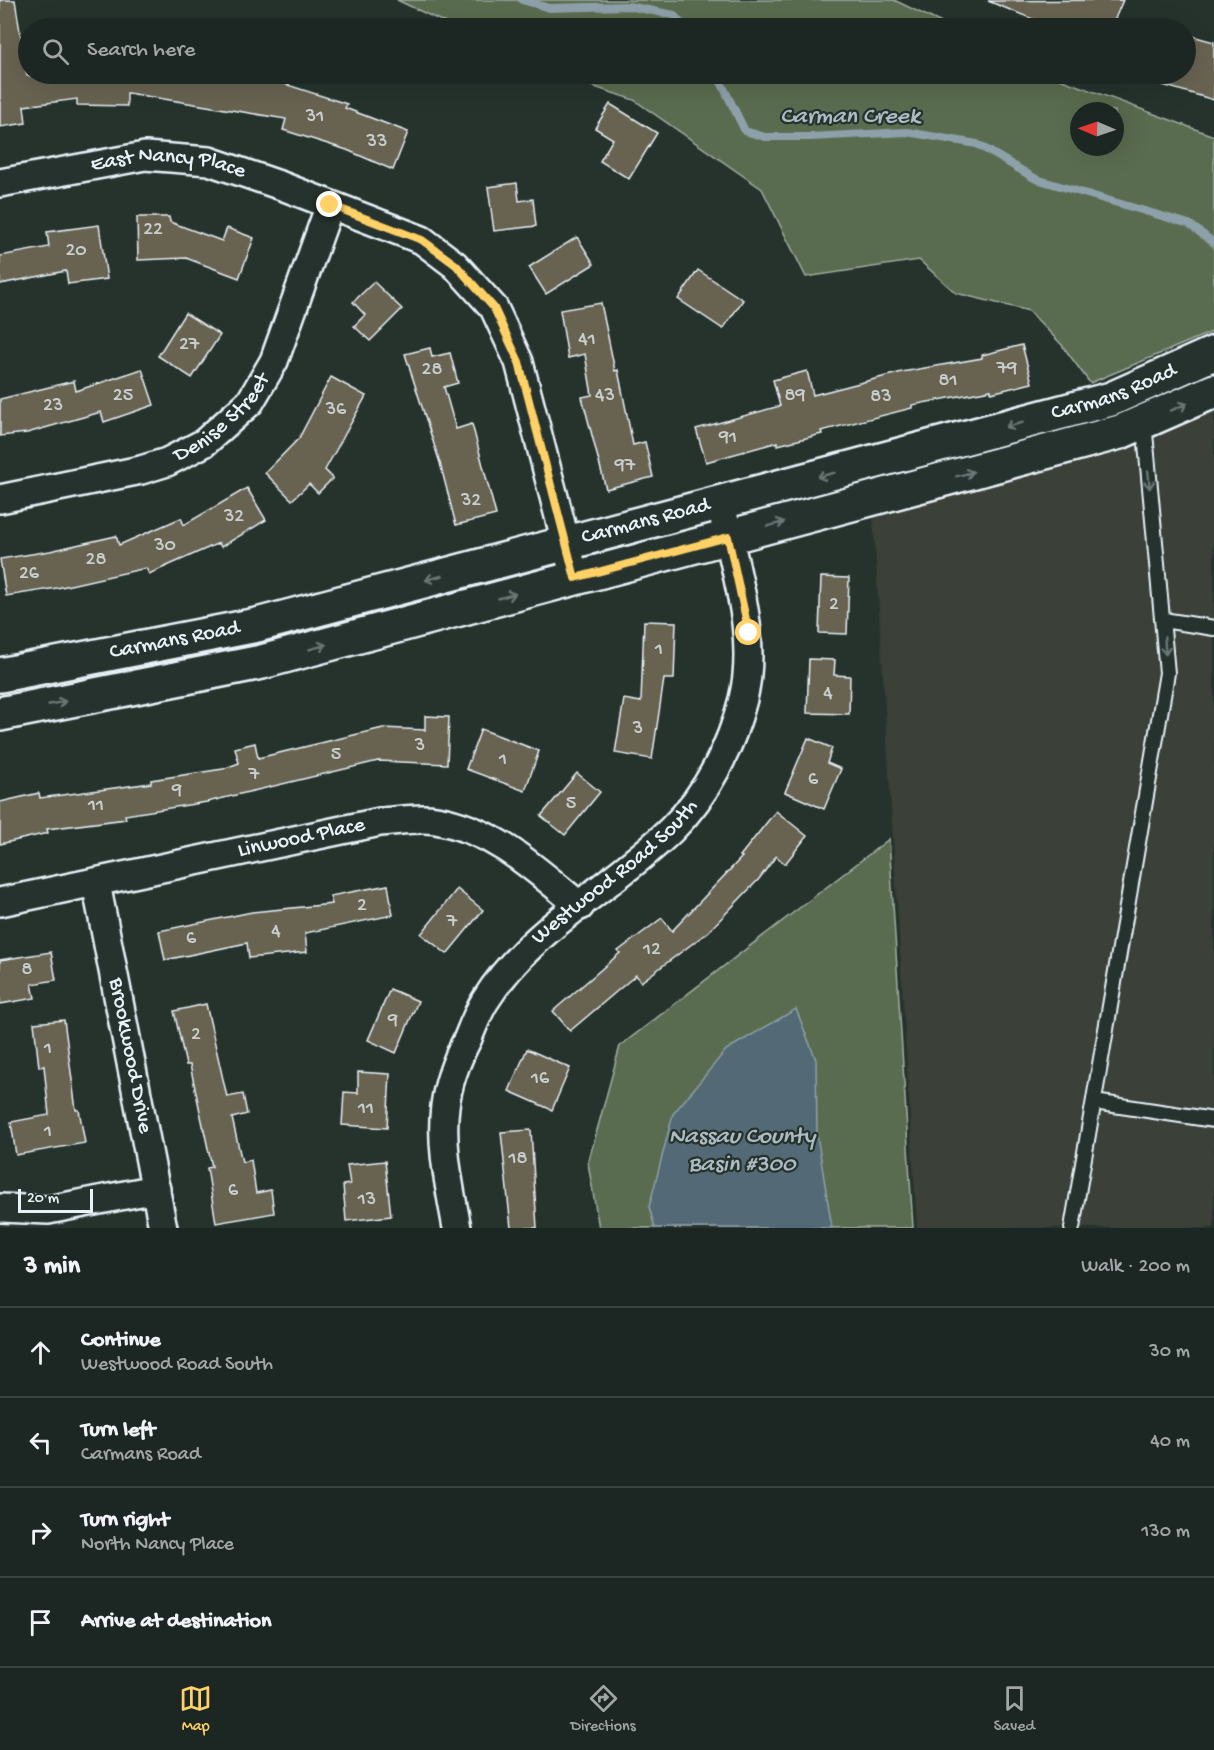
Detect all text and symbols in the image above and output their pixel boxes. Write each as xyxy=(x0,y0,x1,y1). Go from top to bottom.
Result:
search box xyxy=(18,18,1196,84)
icon: search xyxy=(39,35,72,68)
text: Search here xyxy=(87,38,195,64)
north arrow xyxy=(1070,102,1124,156)
water label: Carman Creek xyxy=(780,103,922,132)
house number: 31 xyxy=(305,106,324,129)
house number: 33 xyxy=(366,131,387,154)
street label: East Nancy Place xyxy=(89,143,250,186)
route end xyxy=(316,191,342,217)
house number: 22 xyxy=(143,219,163,242)
house number: 20 xyxy=(65,240,87,263)
house number: 41 xyxy=(578,329,596,352)
house number: 27 xyxy=(179,334,200,357)
street label: Carmans Road xyxy=(1049,357,1183,427)
house number: 79 xyxy=(996,358,1017,381)
house number: 28 xyxy=(422,359,442,382)
street label: Denise Street xyxy=(168,367,278,470)
house number: 81 xyxy=(938,370,958,393)
house number: 25 xyxy=(113,385,133,408)
house number: 43 xyxy=(595,385,615,408)
house number: 89 xyxy=(785,385,805,408)
house number: 83 xyxy=(870,386,892,409)
house number: 23 xyxy=(43,395,63,418)
house number: 36 xyxy=(325,399,347,422)
one-way arrow xyxy=(1170,400,1188,411)
one-way arrow xyxy=(1005,420,1024,431)
house number: 91 xyxy=(718,427,737,450)
house number: 97 xyxy=(614,455,636,478)
one-way arrow xyxy=(955,467,974,479)
one-way arrow xyxy=(816,470,835,481)
one-way arrow xyxy=(1144,470,1155,490)
house number: 32 xyxy=(460,490,481,513)
street label: Carmans Road xyxy=(579,492,715,552)
house number: 32 xyxy=(223,506,244,529)
one-way arrow xyxy=(767,518,786,529)
house number: 30 xyxy=(153,535,176,558)
house number: 28 xyxy=(86,549,106,572)
house number: 26 xyxy=(19,563,40,586)
one-way arrow xyxy=(425,573,444,585)
one-way arrow xyxy=(497,590,516,602)
house number: 2 xyxy=(829,594,839,617)
street label: Carmans Road xyxy=(108,615,244,666)
route start xyxy=(735,619,761,645)
one-way arrow xyxy=(1159,636,1170,656)
house number: 1 xyxy=(654,639,663,662)
one-way arrow xyxy=(309,640,328,652)
house number: 4 xyxy=(823,683,833,706)
one-way arrow xyxy=(48,696,67,708)
house number: 3 xyxy=(632,718,643,741)
house number: 3 xyxy=(414,735,425,758)
house number: 5 xyxy=(331,744,341,767)
house number: 1 xyxy=(498,749,507,772)
house number: 7 xyxy=(248,764,260,787)
house number: 6 xyxy=(808,769,819,792)
house number: 9 xyxy=(171,780,182,803)
house number: 5 xyxy=(566,793,576,816)
house number: 11 xyxy=(87,795,104,818)
street label: Westwood Road South xyxy=(527,795,705,951)
street label: Linwood Place xyxy=(235,812,368,865)
house number: 2 xyxy=(357,895,367,918)
house number: 7 xyxy=(446,911,458,934)
house number: 4 xyxy=(271,921,281,944)
house number: 6 xyxy=(186,928,197,951)
house number: 12 xyxy=(642,939,661,962)
house number: 8 xyxy=(22,959,33,982)
street label: Brookwood Drive xyxy=(102,975,157,1136)
house number: 9 xyxy=(387,1010,398,1033)
house number: 2 xyxy=(191,1024,201,1047)
house number: 1 xyxy=(43,1038,52,1061)
house number: 16 xyxy=(530,1068,550,1091)
house number: 11 xyxy=(357,1098,374,1121)
house number: 1 xyxy=(43,1121,52,1144)
water label: Nassau County Basin #300 xyxy=(669,1123,818,1180)
house number: 18 xyxy=(507,1148,528,1171)
house number: 6 xyxy=(228,1180,239,1203)
scale bar xyxy=(18,1186,93,1214)
house number: 13 xyxy=(357,1189,376,1212)
text: 20 m xyxy=(27,1190,59,1209)
text: 3 min xyxy=(24,1252,80,1283)
text: Walk · 200 m xyxy=(1081,1256,1190,1279)
text: Continue xyxy=(81,1328,161,1354)
icon: ahead xyxy=(24,1336,57,1369)
text: 30 m xyxy=(1149,1341,1190,1364)
text: Westwood Road South xyxy=(81,1354,273,1377)
text: Turn left xyxy=(81,1418,155,1444)
icon: left xyxy=(24,1426,57,1459)
text: 40 m xyxy=(1150,1431,1190,1454)
text: Carmans Road xyxy=(81,1444,201,1467)
text: Turn right xyxy=(81,1508,169,1534)
icon: right xyxy=(24,1516,57,1549)
text: 130 m xyxy=(1141,1521,1190,1544)
text: North Nancy Place xyxy=(81,1534,234,1557)
icon: arrive xyxy=(24,1606,57,1639)
text: Arrive at destination xyxy=(81,1609,271,1635)
tab: Map xyxy=(179,1682,212,1737)
tab: Directions xyxy=(570,1682,636,1737)
tab: Saved xyxy=(994,1682,1035,1737)

